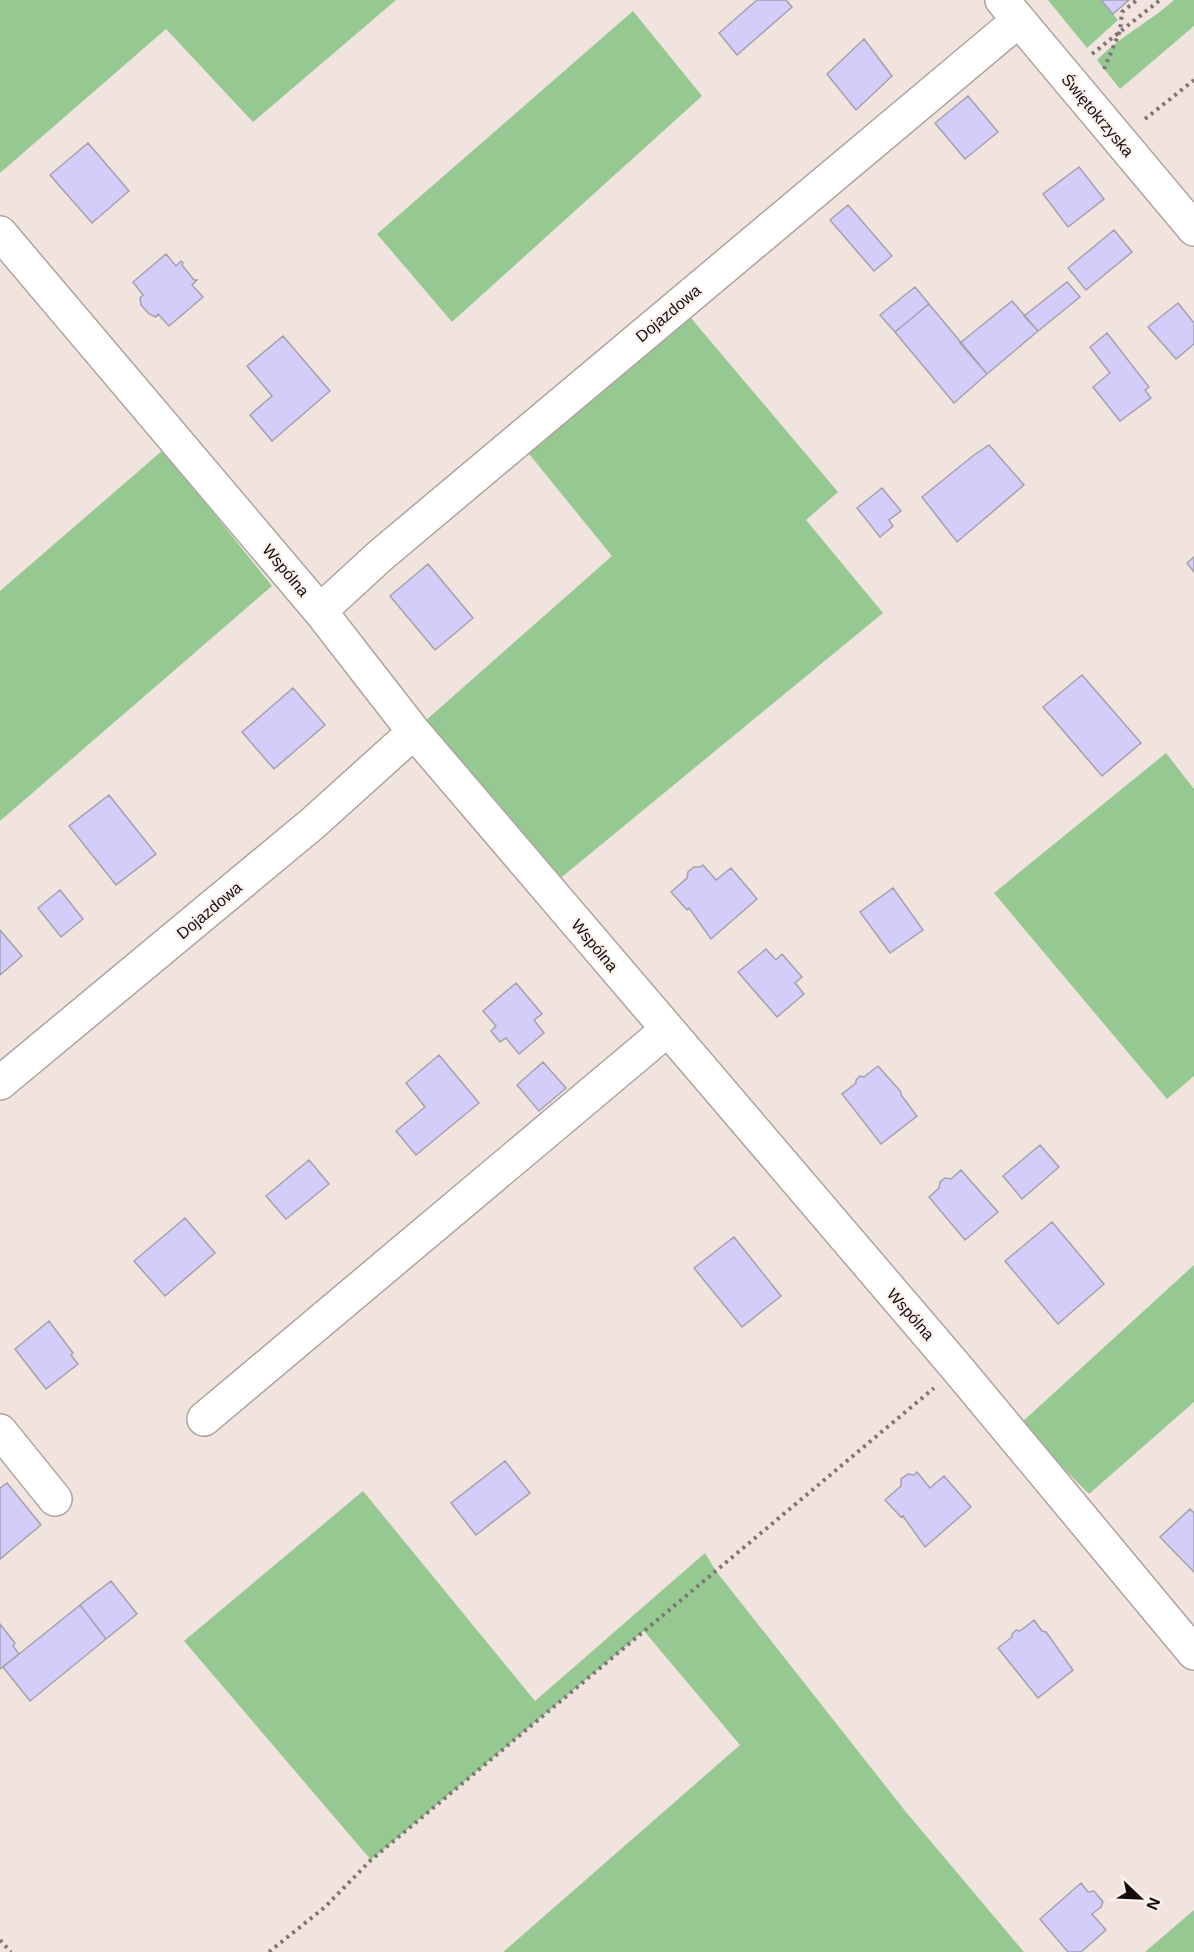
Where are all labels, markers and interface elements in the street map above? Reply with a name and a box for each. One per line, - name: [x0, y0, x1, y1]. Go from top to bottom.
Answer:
- street label: Świętokrzyska: [1058, 70, 1138, 160]
- street label: Dojazdowa: [633, 281, 704, 345]
- street label: Wspólna: [259, 541, 312, 600]
- street label: Dojazdowa: [174, 878, 245, 942]
- street label: Wspólna: [568, 916, 621, 975]
- street label: Wspólna: [884, 1285, 938, 1343]
- north arrow: [1110, 1868, 1170, 1928]
- text: N: [1143, 1895, 1163, 1912]

